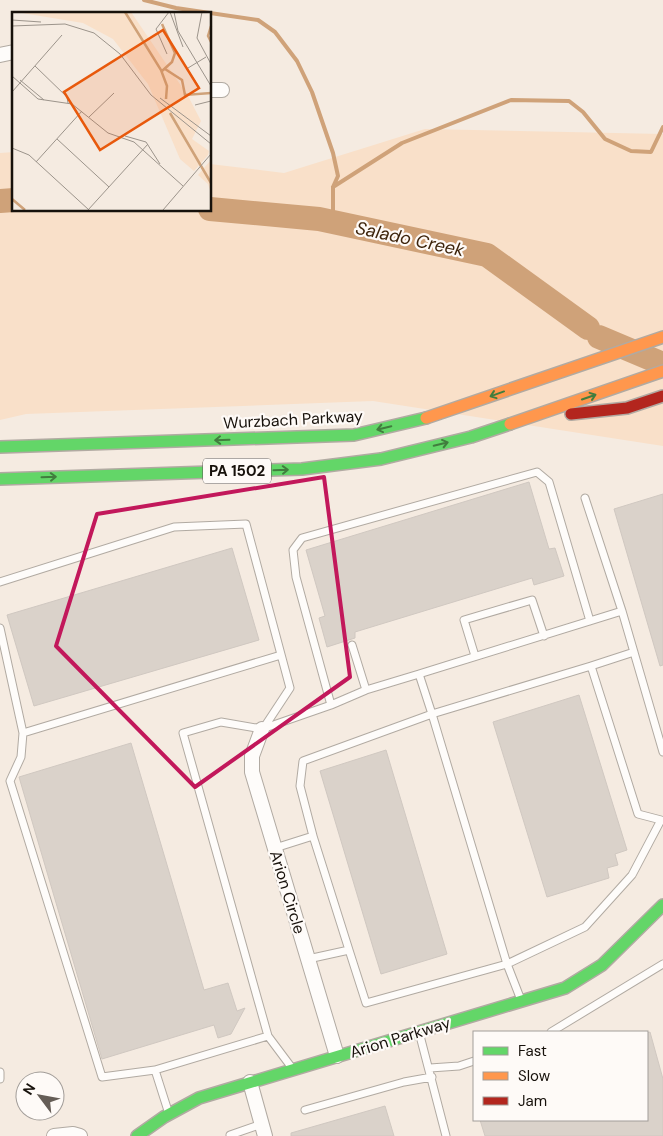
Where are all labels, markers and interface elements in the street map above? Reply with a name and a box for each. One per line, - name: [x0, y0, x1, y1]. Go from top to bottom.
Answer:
- inset map: [12, 12, 211, 211]
- water label: Salado Creek: [353, 216, 467, 262]
- one-way arrow: [490, 390, 505, 399]
- one-way arrow: [581, 392, 596, 401]
- street label: Wurzbach Parkway: [223, 405, 364, 434]
- one-way arrow: [377, 424, 393, 433]
- one-way arrow: [215, 435, 231, 444]
- one-way arrow: [433, 439, 449, 448]
- road number: PA 1502: [203, 458, 271, 484]
- one-way arrow: [273, 465, 289, 474]
- one-way arrow: [40, 472, 56, 481]
- street label: Arion Circle: [265, 848, 310, 936]
- street label: Arion Parkway: [347, 1012, 453, 1063]
- legend: [473, 1031, 648, 1121]
- text: Fast: [518, 1041, 547, 1061]
- text: Slow: [518, 1066, 551, 1086]
- north arrow: [15, 1071, 65, 1121]
- text: N: [19, 1080, 39, 1098]
- text: Jam: [518, 1091, 547, 1111]

